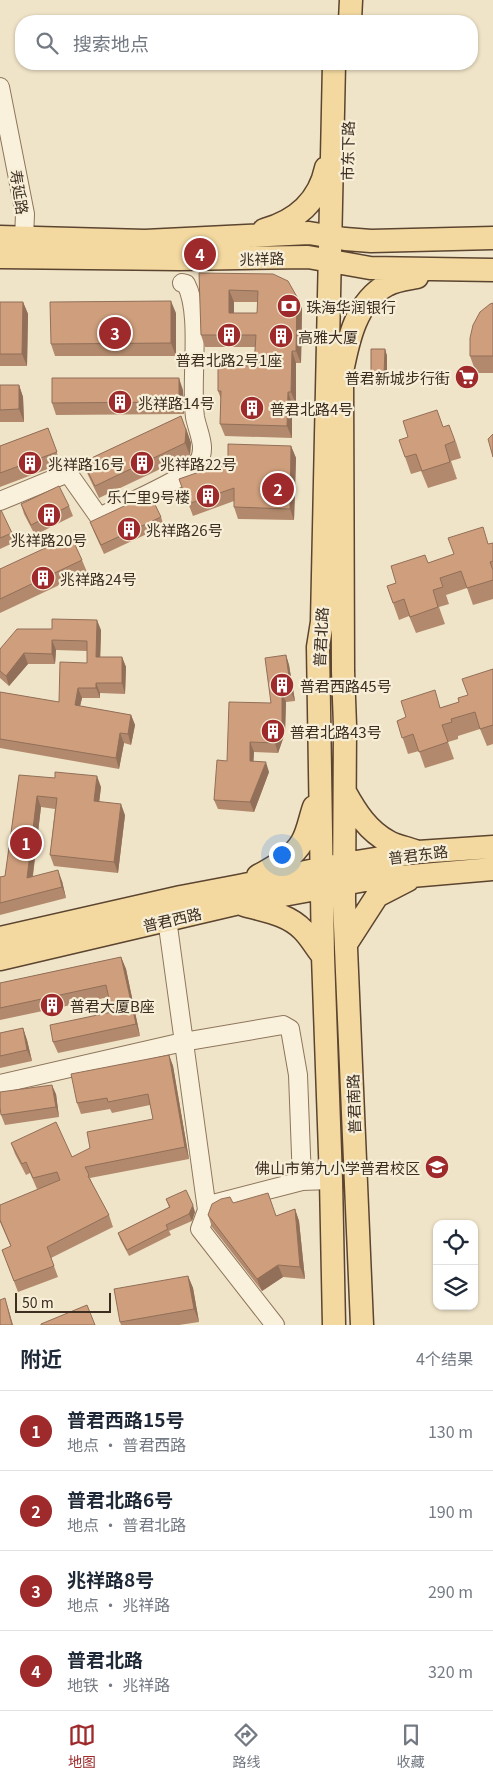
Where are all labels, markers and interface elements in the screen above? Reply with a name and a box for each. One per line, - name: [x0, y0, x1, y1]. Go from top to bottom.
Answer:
- search box: [15, 15, 478, 70]
- icon: search: [33, 29, 61, 57]
- text: 搜索地点: [73, 29, 149, 56]
- street label: 市东下路: [336, 121, 358, 181]
- street label: 寿延路: [6, 168, 34, 216]
- pin: 4: [184, 235, 216, 273]
- street label: 兆祥路: [239, 247, 285, 269]
- bank icon: 珠海华润银行: [276, 293, 302, 319]
- place label: 珠海华润银行: [306, 296, 396, 317]
- pin: 3: [99, 314, 131, 352]
- building icon: 普君北路2号1座: [216, 322, 242, 348]
- building icon: 高雅大厦: [268, 323, 294, 349]
- place label: 高雅大厦: [298, 326, 358, 347]
- place label: 普君北路2号1座: [176, 349, 282, 370]
- supermarket icon: 普君新城步行街: [454, 364, 480, 390]
- place label: 普君新城步行街: [345, 367, 450, 388]
- building icon: 兆祥路14号: [107, 389, 133, 415]
- place label: 兆祥路14号: [138, 392, 215, 413]
- building icon: 普君北路4号: [239, 395, 265, 421]
- place label: 普君北路4号: [270, 398, 353, 419]
- building icon: 兆祥路16号: [17, 450, 43, 476]
- building icon: 兆祥路22号: [129, 450, 155, 476]
- place label: 兆祥路16号: [48, 453, 125, 474]
- place label: 兆祥路22号: [160, 453, 237, 474]
- pin: 2: [262, 470, 294, 508]
- building icon: 乐仁里9号楼: [195, 483, 221, 509]
- place label: 乐仁里9号楼: [107, 486, 190, 507]
- building icon: 兆祥路20号: [36, 502, 62, 528]
- building icon: 兆祥路26号: [116, 516, 142, 542]
- place label: 兆祥路26号: [146, 519, 223, 540]
- place label: 兆祥路20号: [11, 529, 87, 550]
- building icon: 兆祥路24号: [30, 565, 56, 591]
- place label: 兆祥路24号: [60, 568, 137, 589]
- street label: 普君北路: [308, 606, 332, 668]
- building icon: 普君西路45号: [269, 672, 295, 698]
- place label: 普君西路45号: [300, 675, 392, 696]
- building icon: 普君北路43号: [260, 718, 286, 744]
- place label: 普君北路43号: [290, 721, 382, 742]
- pin: 1: [10, 824, 42, 862]
- street label: 普君东路: [387, 840, 449, 868]
- your location: [269, 842, 295, 868]
- street label: 普君西路: [140, 902, 204, 936]
- building icon: 普君大厦B座: [39, 992, 65, 1018]
- place label: 普君大厦B座: [70, 995, 155, 1016]
- street label: 普君南路: [341, 1074, 365, 1134]
- school or university icon: 佛山市第九小学普君校区: [424, 1154, 450, 1180]
- place label: 佛山市第九小学普君校区: [255, 1157, 420, 1178]
- map controls: [433, 1220, 478, 1310]
- button: locate: [433, 1220, 478, 1265]
- button: layers: [433, 1265, 478, 1310]
- scale bar: [15, 1290, 111, 1313]
- text: 50 m: [22, 1292, 54, 1312]
- text: 附近: [20, 1343, 62, 1373]
- text: 4个结果: [416, 1346, 473, 1370]
- text: 普君西路15号: [67, 1405, 184, 1432]
- text: 1: [31, 1419, 41, 1443]
- text: 130 m: [428, 1419, 473, 1443]
- text: 地点 · 普君西路: [67, 1432, 186, 1456]
- text: 普君北路6号: [67, 1485, 173, 1512]
- text: 2: [31, 1499, 41, 1523]
- text: 190 m: [428, 1499, 473, 1523]
- text: 地点 · 普君北路: [67, 1512, 186, 1536]
- text: 兆祥路8号: [67, 1565, 154, 1592]
- text: 3: [31, 1579, 41, 1603]
- text: 290 m: [428, 1579, 473, 1603]
- text: 地点 · 兆祥路: [67, 1592, 170, 1616]
- text: 普君北路: [67, 1645, 143, 1672]
- text: 4: [31, 1659, 41, 1683]
- text: 320 m: [428, 1659, 473, 1683]
- text: 地铁 · 兆祥路: [67, 1672, 170, 1696]
- tab: 地图: [68, 1721, 96, 1771]
- tab: 路线: [232, 1721, 260, 1771]
- tab: 收藏: [397, 1721, 425, 1771]

